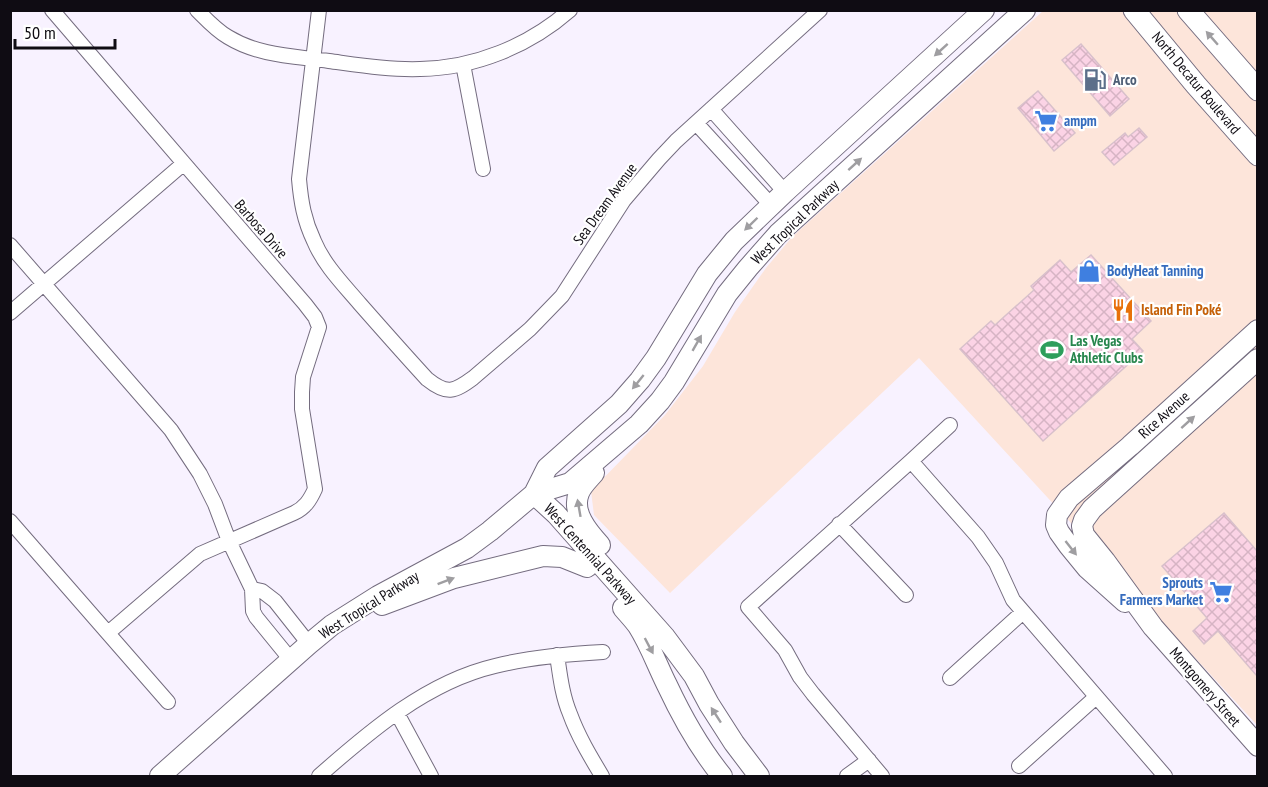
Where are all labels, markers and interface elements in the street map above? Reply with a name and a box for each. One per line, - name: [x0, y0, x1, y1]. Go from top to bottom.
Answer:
- scale bar: [15, 12, 116, 50]
- text: 50 m: [24, 21, 56, 44]
- street label: North Decatur Boulevard: [1148, 28, 1245, 138]
- one-way arrow: [1206, 31, 1219, 46]
- one-way arrow: [934, 43, 949, 56]
- fuel station icon: Arco: [1082, 67, 1108, 93]
- place label: Arco: [1112, 70, 1137, 89]
- supermarket icon: ampm: [1033, 108, 1059, 134]
- place label: ampm: [1064, 111, 1097, 130]
- one-way arrow: [848, 157, 863, 171]
- street label: Sea Dream Avenue: [569, 159, 641, 248]
- street label: West Tropical Parkway: [747, 175, 843, 268]
- street label: Barbosa Drive: [231, 195, 292, 262]
- one-way arrow: [745, 217, 759, 231]
- shop icon: BodyHeat Tanning: [1076, 258, 1102, 284]
- place label: BodyHeat Tanning: [1107, 261, 1204, 280]
- restaurant icon: Island Fin Poké: [1110, 297, 1136, 323]
- place label: Island Fin Poké: [1141, 300, 1221, 319]
- place label: Las Vegas Athletic Clubs: [1069, 331, 1143, 367]
- one-way arrow: [692, 335, 703, 351]
- sports icon: Las Vegas Athletic Clubs: [1039, 337, 1065, 363]
- one-way arrow: [631, 374, 644, 390]
- street label: Rice Avenue: [1134, 387, 1193, 443]
- one-way arrow: [1180, 415, 1195, 429]
- one-way arrow: [575, 498, 584, 517]
- street label: West Centennial Parkway: [540, 499, 641, 608]
- one-way arrow: [1065, 541, 1077, 556]
- street label: West Tropical Parkway: [315, 566, 423, 643]
- place label: Sprouts Farmers Market: [1120, 573, 1204, 609]
- one-way arrow: [437, 576, 455, 585]
- supermarket icon: Sprouts Farmers Market: [1208, 579, 1234, 605]
- one-way arrow: [644, 638, 654, 655]
- street label: Montgomery Street: [1166, 643, 1245, 730]
- one-way arrow: [710, 706, 721, 723]

